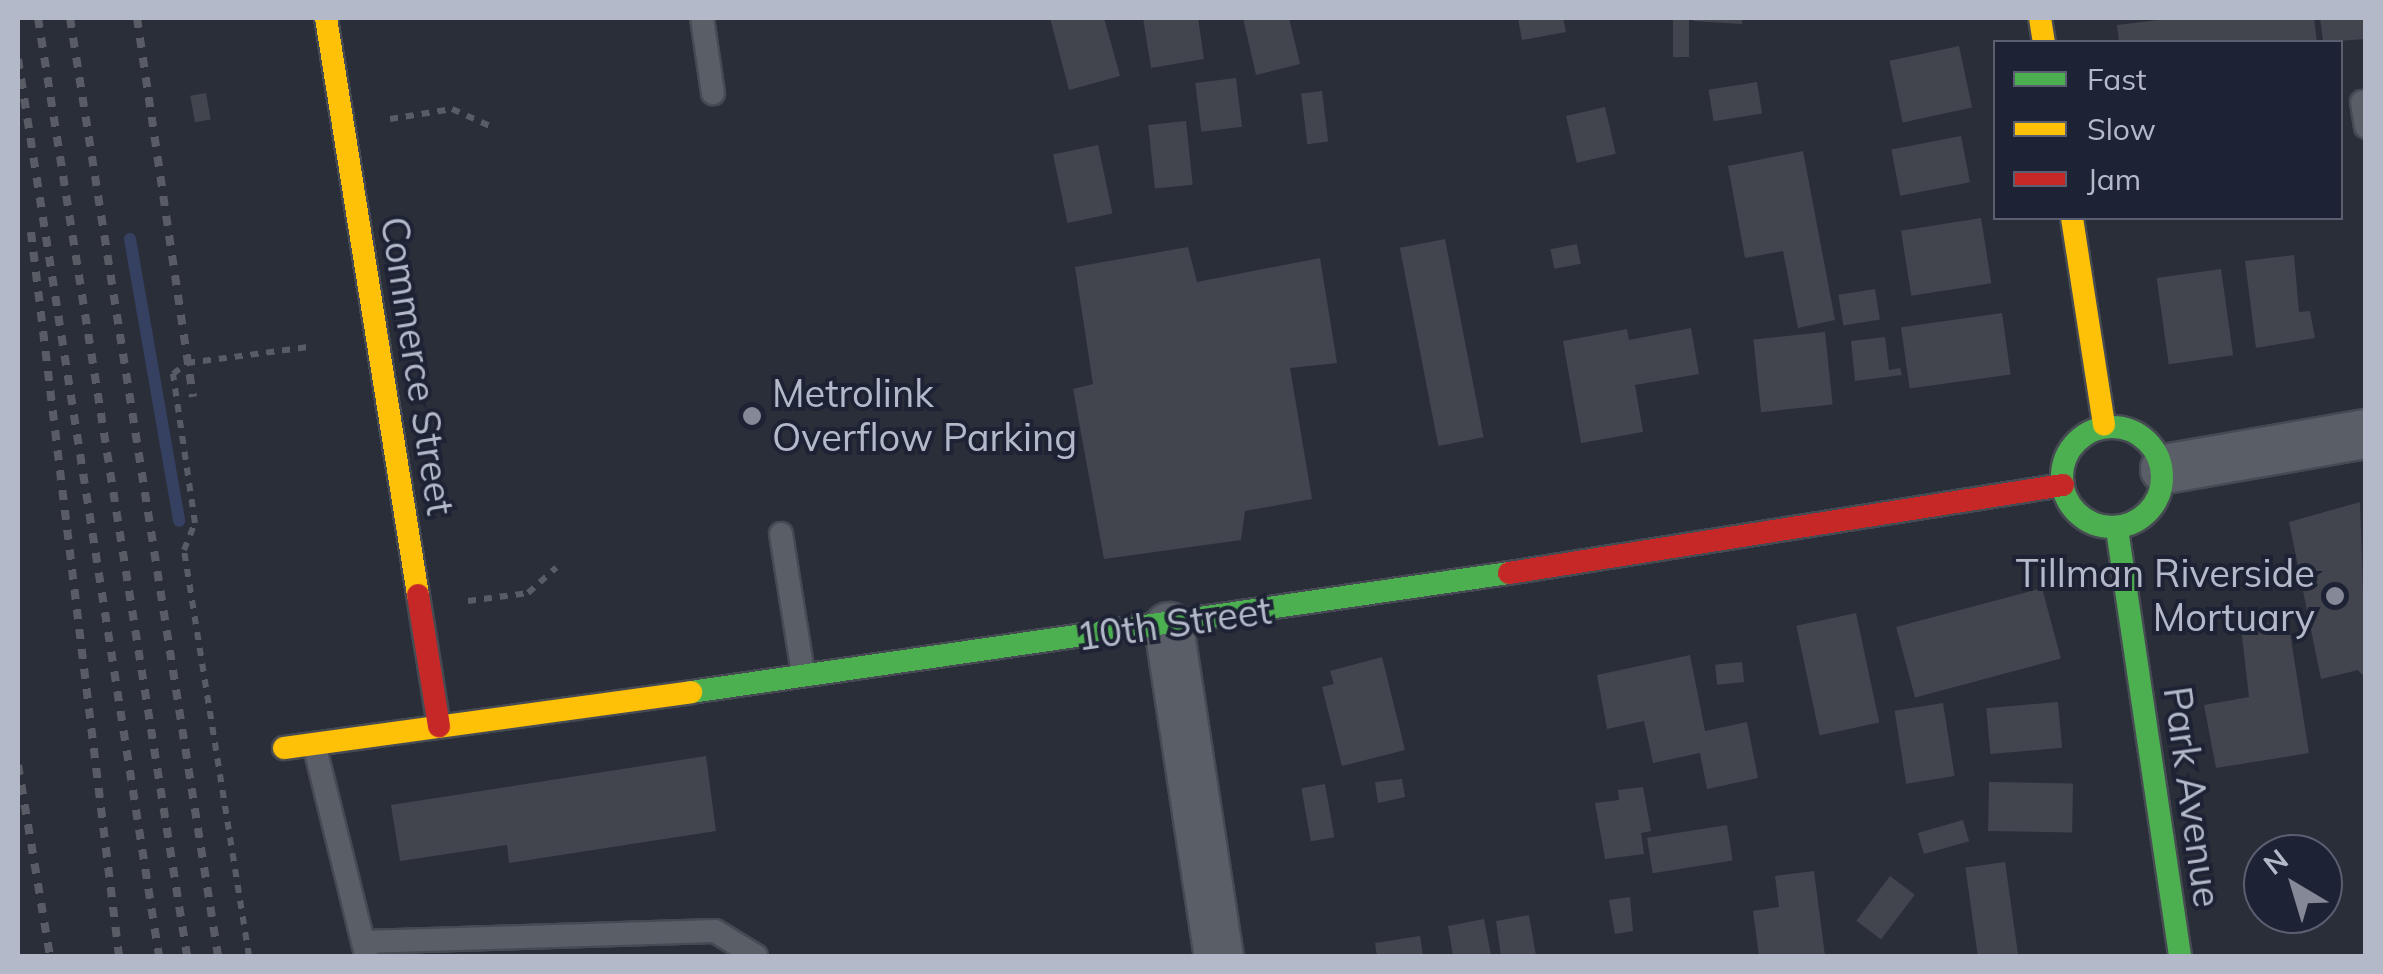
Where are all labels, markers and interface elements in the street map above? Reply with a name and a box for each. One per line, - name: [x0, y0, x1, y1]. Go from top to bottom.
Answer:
- legend: [1993, 40, 2343, 220]
- text: Fast: [2087, 60, 2147, 98]
- text: Slow: [2087, 110, 2156, 148]
- text: Jam: [2087, 160, 2141, 198]
- street label: Commerce Street: [371, 214, 463, 518]
- place label: Metrolink Overflow Parking: [772, 371, 1077, 460]
- marker: Metrolink Overflow Parking: [741, 405, 763, 427]
- place label: Tillman Riverside Mortuary: [2016, 551, 2315, 640]
- marker: Tillman Riverside Mortuary: [2324, 585, 2346, 607]
- street label: 10th Street: [1074, 588, 1274, 660]
- street label: Park Avenue: [2154, 684, 2230, 910]
- north arrow: [2243, 834, 2343, 934]
- text: N: [2256, 841, 2295, 882]

